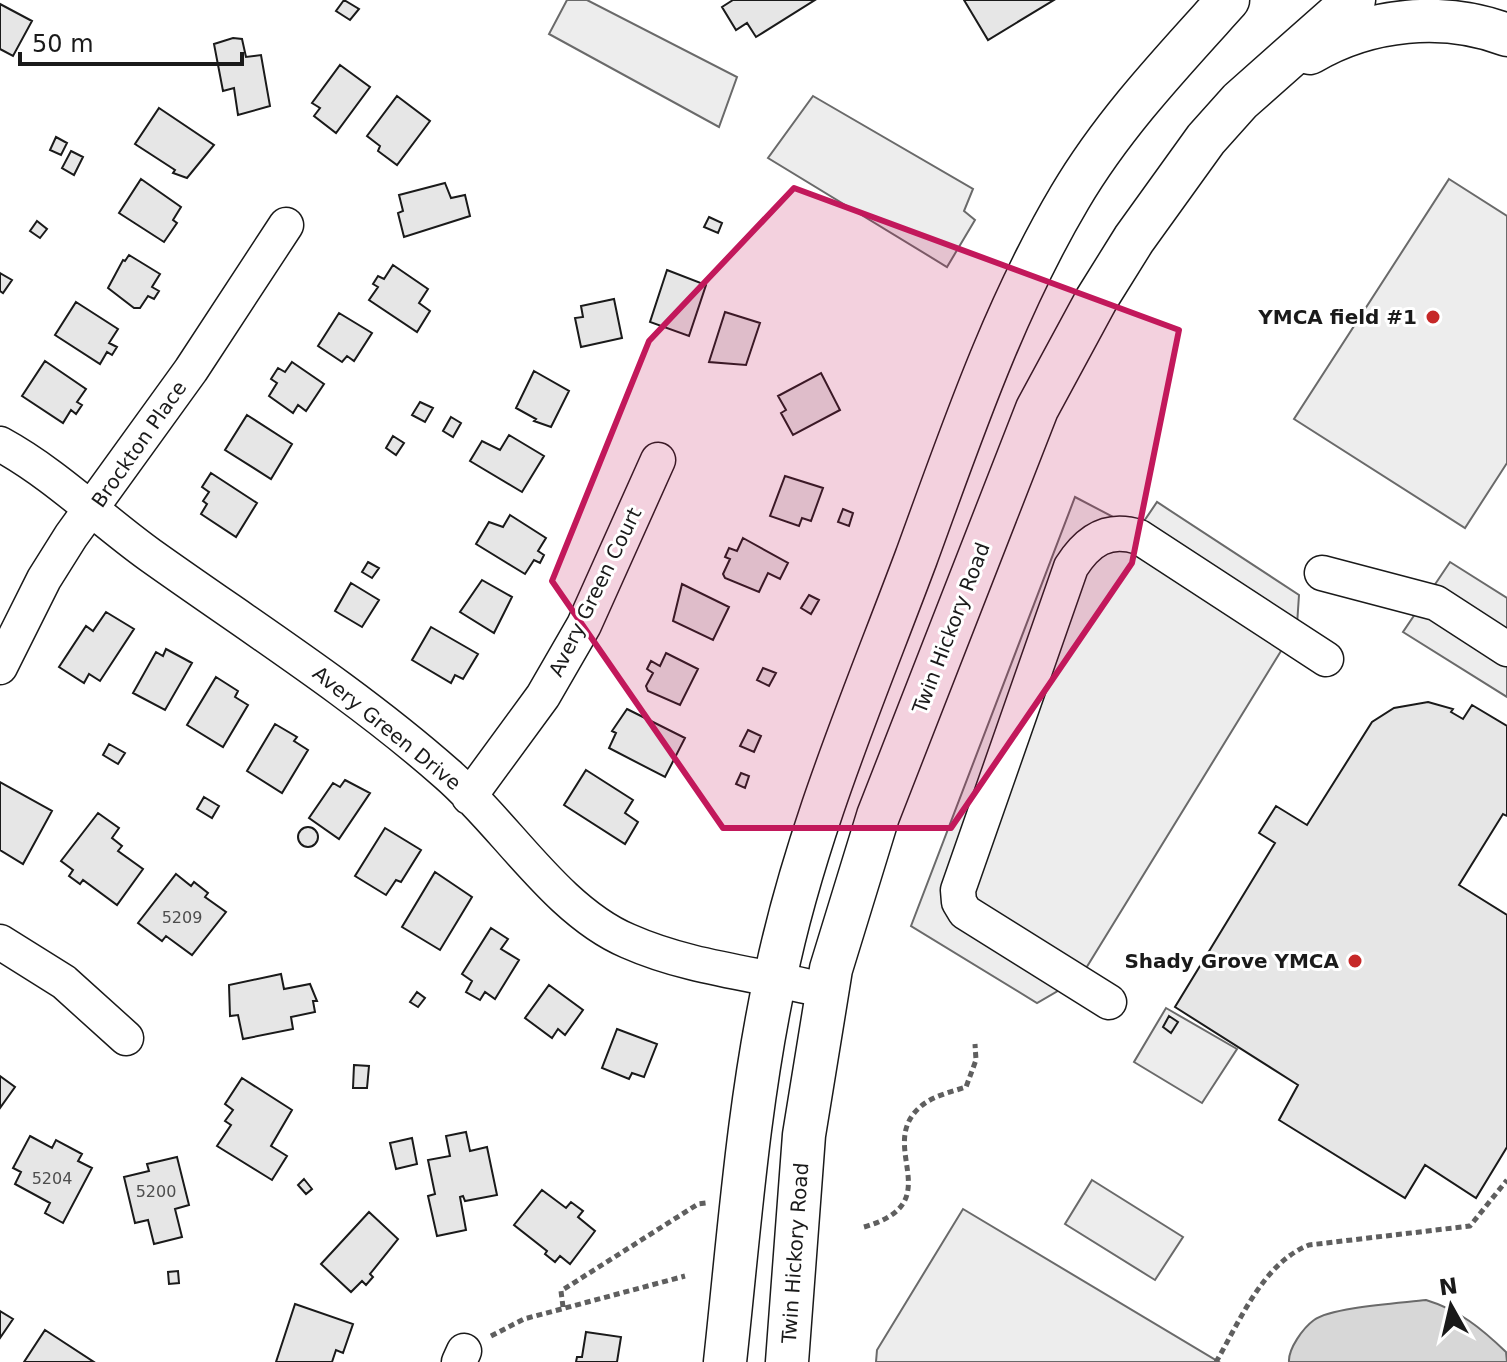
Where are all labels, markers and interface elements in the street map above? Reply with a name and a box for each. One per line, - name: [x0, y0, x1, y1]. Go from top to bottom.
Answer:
- scale bar: [20, 16, 242, 66]
- text: 50 m: [32, 30, 94, 58]
- place label: YMCA field #1: [1257, 305, 1417, 329]
- marker: YMCA field #1: [1424, 308, 1442, 326]
- street label: Brockton Place: [87, 376, 191, 512]
- street label: Avery Green Court: [544, 503, 646, 680]
- street label: Twin Hickory Road: [907, 539, 995, 718]
- street label: Avery Green Drive: [308, 661, 466, 795]
- house number: 5209: [162, 908, 202, 927]
- place label: Shady Grove YMCA: [1124, 949, 1340, 973]
- marker: Shady Grove YMCA: [1346, 952, 1364, 970]
- street label: Twin Hickory Road: [777, 1162, 813, 1345]
- house number: 5204: [32, 1169, 72, 1188]
- house number: 5200: [136, 1182, 176, 1201]
- north arrow: [1411, 1266, 1491, 1346]
- text: N: [1437, 1273, 1459, 1300]

